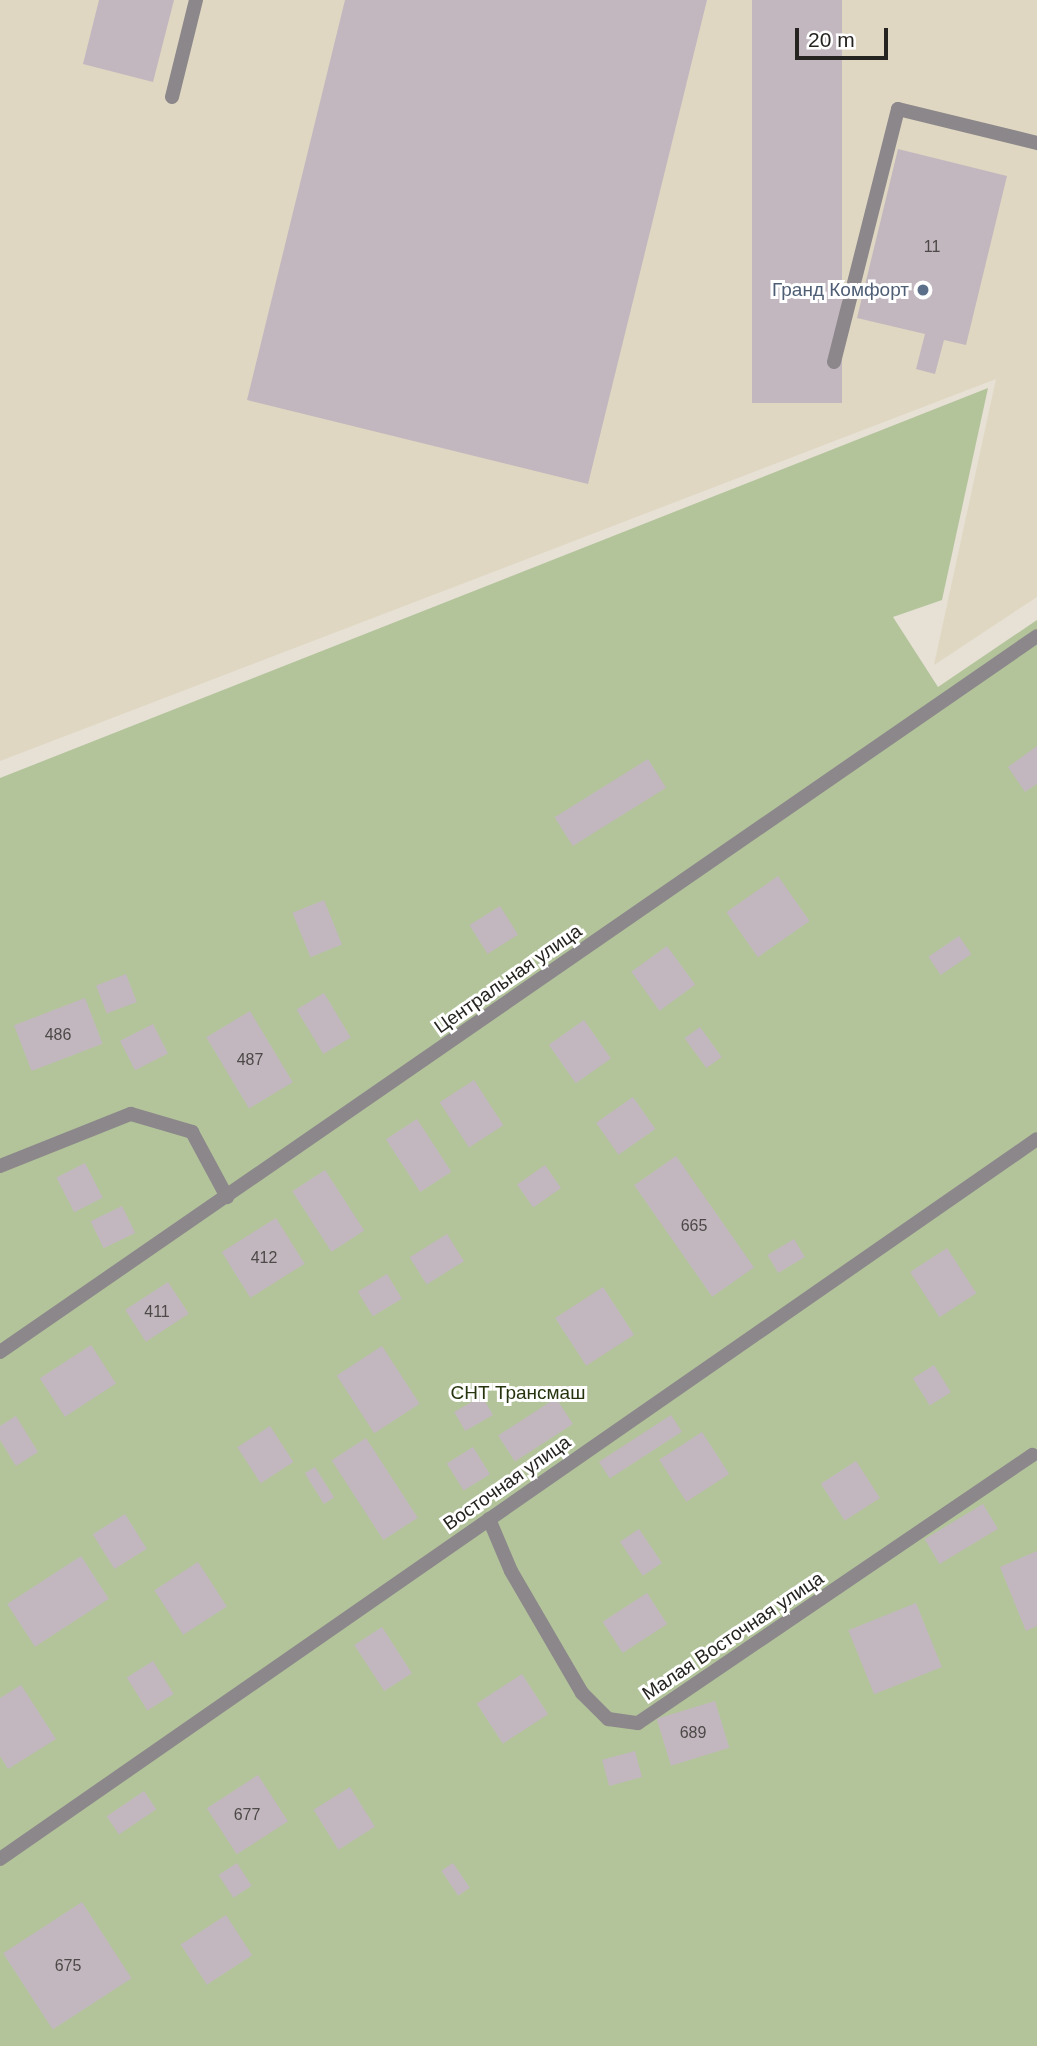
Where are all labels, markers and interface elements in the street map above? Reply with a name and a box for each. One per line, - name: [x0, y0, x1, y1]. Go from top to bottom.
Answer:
- scale bar: [799, 14, 892, 58]
- text: 20 m: [808, 28, 855, 51]
- house number: 11: [924, 237, 940, 257]
- place label: Гранд Комфорт: [772, 279, 909, 301]
- marker: Гранд Комфорт: [915, 282, 931, 298]
- street label: Центральная улица: [430, 920, 586, 1038]
- house number: 486: [45, 1025, 71, 1045]
- house number: 487: [237, 1050, 263, 1070]
- house number: 665: [681, 1216, 707, 1236]
- house number: 412: [251, 1248, 277, 1268]
- house number: 411: [144, 1302, 170, 1322]
- park label: СНТ Трансмаш: [451, 1382, 585, 1404]
- street label: Восточная улица: [439, 1431, 575, 1535]
- street label: Малая Восточная улица: [638, 1567, 828, 1705]
- house number: 689: [680, 1723, 706, 1743]
- house number: 677: [234, 1805, 260, 1825]
- house number: 675: [55, 1956, 81, 1976]

